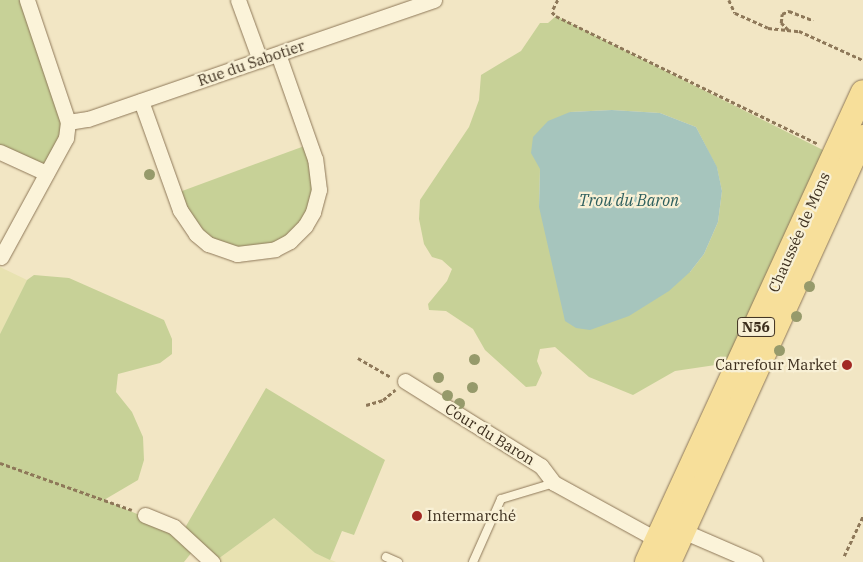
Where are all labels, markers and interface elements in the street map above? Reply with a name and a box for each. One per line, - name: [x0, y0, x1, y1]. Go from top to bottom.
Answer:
- street label: Rue du Sabotier: [195, 36, 307, 90]
- street label: Chaussée de Mons: [764, 169, 834, 295]
- water label: Trou du Baron: [579, 190, 679, 210]
- road number: N56: [736, 316, 776, 338]
- place label: Carrefour Market: [715, 356, 837, 374]
- marker: Carrefour Market: [841, 359, 853, 371]
- street label: Cour du Baron: [442, 399, 538, 469]
- place label: Intermarché: [427, 507, 516, 525]
- marker: Intermarché: [411, 510, 423, 522]

